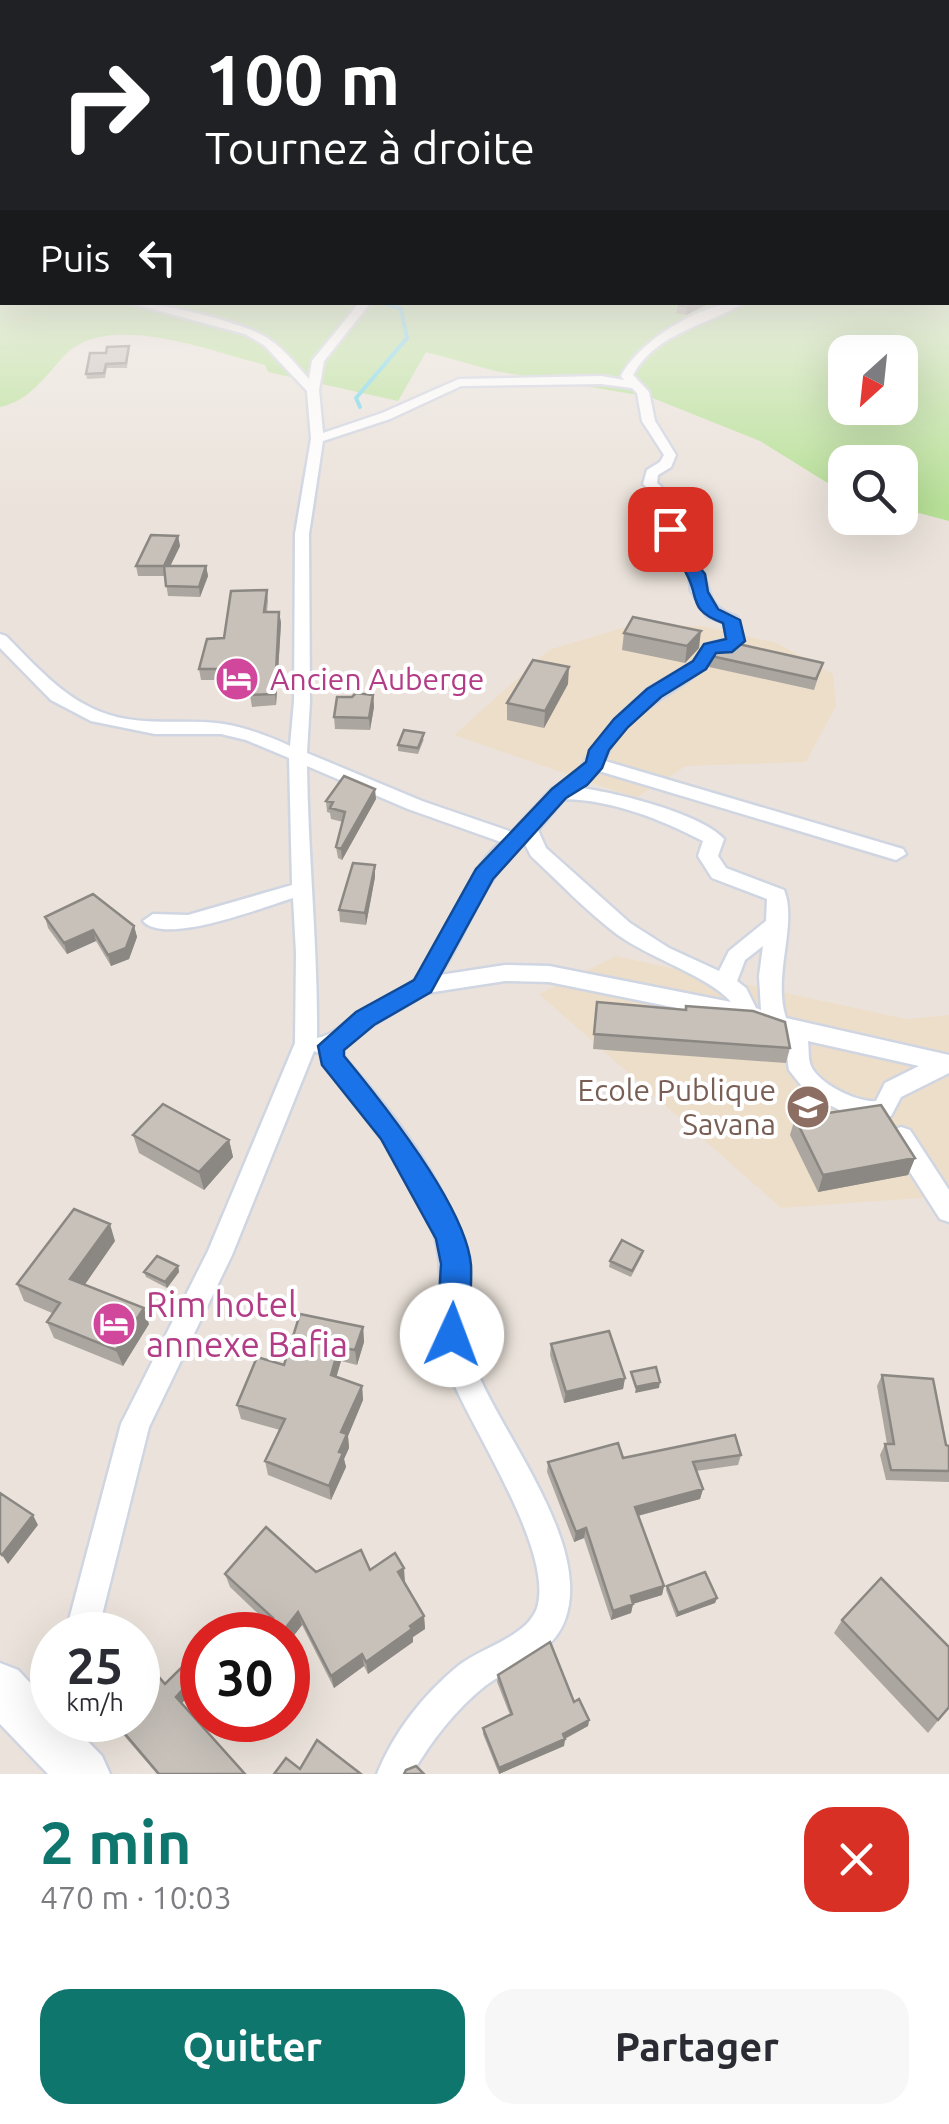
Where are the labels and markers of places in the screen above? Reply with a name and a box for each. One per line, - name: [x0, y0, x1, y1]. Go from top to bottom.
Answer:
- pin: [628, 487, 713, 572]
- hotel icon: Ancien Auberge: [214, 656, 260, 702]
- place label: Ancien Auberge: [270, 662, 484, 696]
- place label: Ecole Publique Savana: [577, 1073, 776, 1141]
- school or university icon: Ecole Publique Savana: [785, 1084, 831, 1130]
- place label: Rim hotel annexe Bafia: [146, 1284, 348, 1364]
- hotel icon: Rim hotel annexe Bafia: [91, 1301, 137, 1347]

